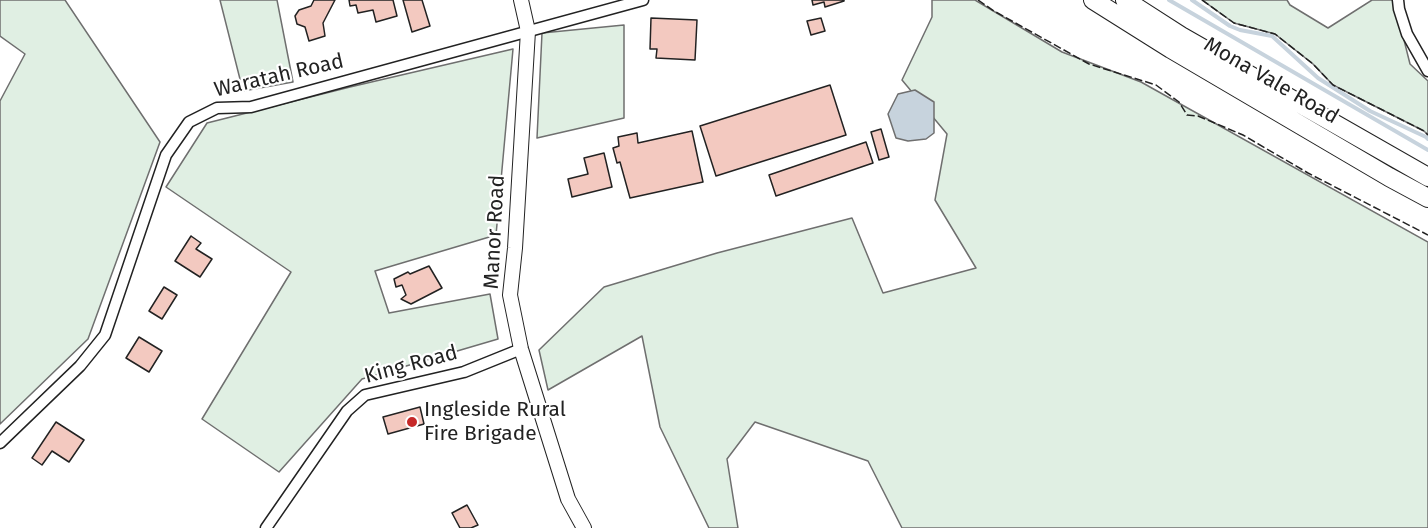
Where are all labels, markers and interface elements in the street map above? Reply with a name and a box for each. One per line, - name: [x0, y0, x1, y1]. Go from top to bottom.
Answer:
- street label: Mona Vale Road: [1199, 32, 1343, 130]
- street label: Waratah Road: [212, 49, 346, 103]
- street label: Manor Road: [479, 174, 511, 290]
- street label: King Road: [362, 340, 460, 390]
- place label: Ingleside Rural Fire Brigade: [424, 397, 566, 447]
- marker: Ingleside Rural Fire Brigade: [405, 415, 419, 429]

